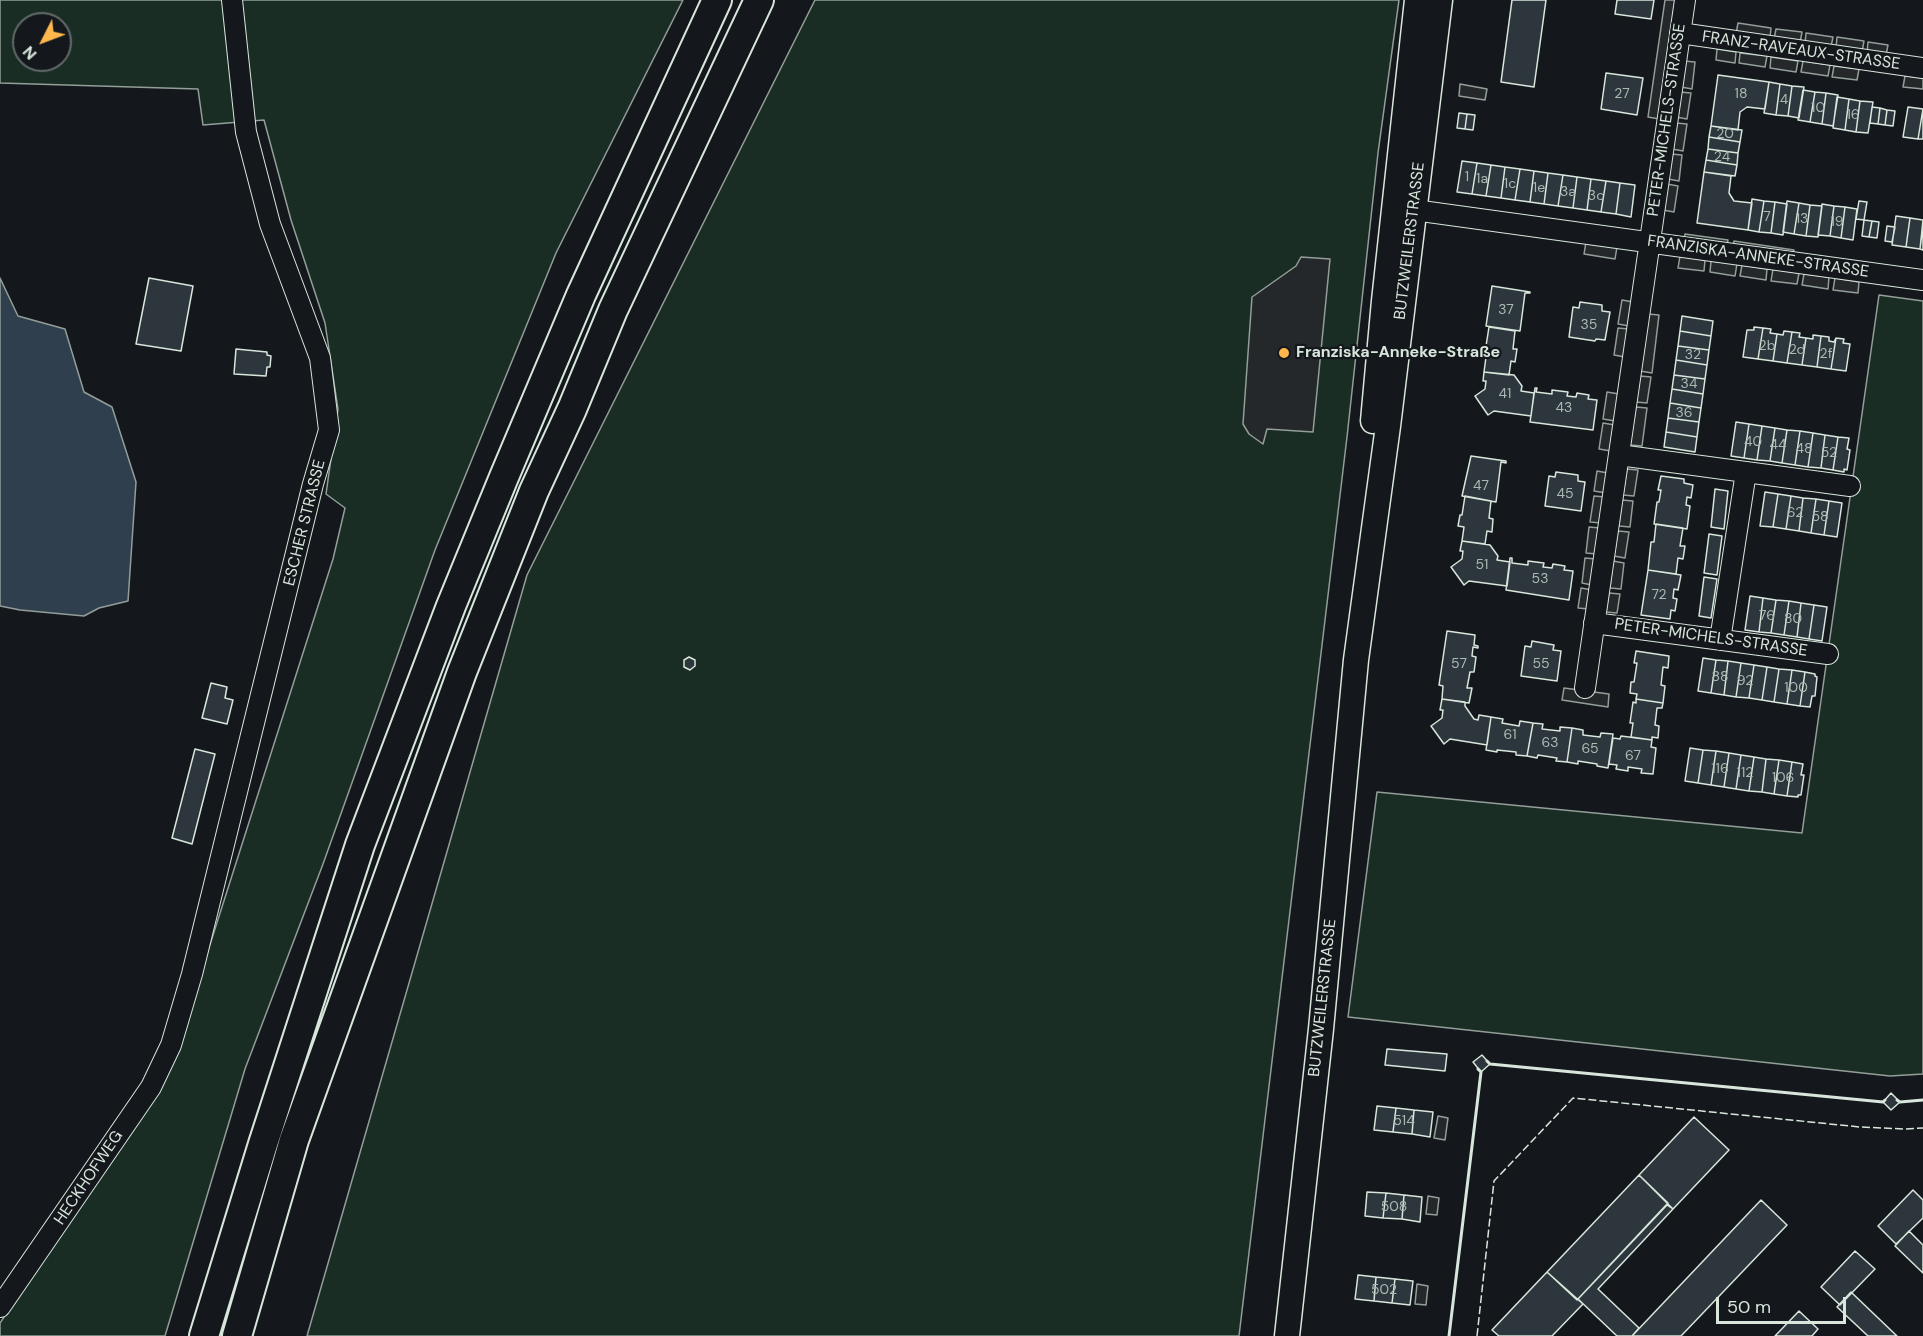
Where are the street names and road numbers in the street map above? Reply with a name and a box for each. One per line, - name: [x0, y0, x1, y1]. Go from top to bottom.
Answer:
- street label: PETER-MICHELS-STRASSE: [1644, 22, 1690, 218]
- street label: FRANZ-RAVEAUX-STRASSE: [1701, 28, 1901, 74]
- street label: BUTZWEILERSTRASSE: [1391, 161, 1429, 321]
- street label: FRANZISKA-ANNEKE-STRASSE: [1646, 232, 1870, 282]
- street label: ESCHER STRASSE: [280, 458, 330, 588]
- street label: PETER-MICHELS-STRASSE: [1613, 615, 1809, 661]
- street label: BUTZWEILERSTRASSE: [1305, 918, 1341, 1078]
- street label: HECKHOFWEG: [50, 1127, 128, 1229]

